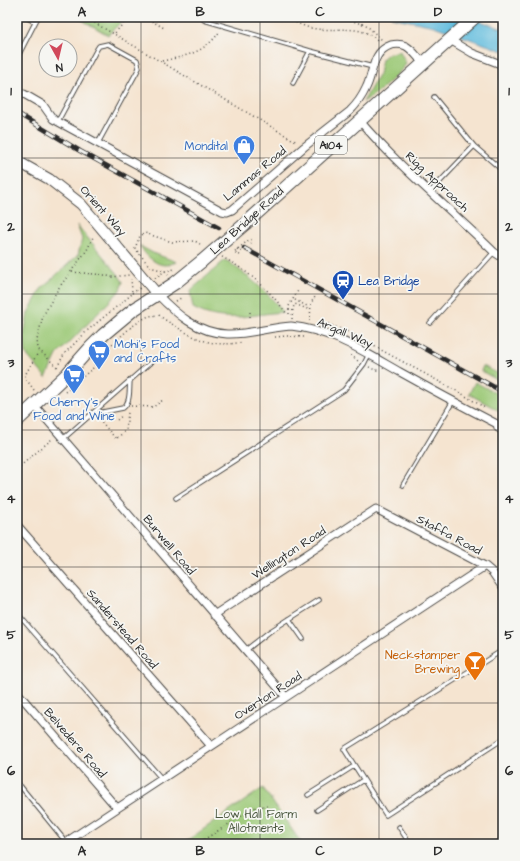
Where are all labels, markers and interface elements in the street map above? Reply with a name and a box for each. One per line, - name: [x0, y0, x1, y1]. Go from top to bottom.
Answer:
- text: A: [78, 3, 87, 21]
- text: B: [195, 3, 205, 21]
- text: C: [315, 3, 325, 21]
- text: D: [434, 3, 443, 21]
- north arrow: [38, 38, 78, 78]
- text: N: [55, 59, 64, 75]
- text: 1: [10, 82, 12, 100]
- text: 1: [508, 82, 510, 100]
- shop icon: Mondital: [231, 133, 257, 166]
- road number: A104: [315, 136, 347, 154]
- place label: Mondital: [185, 138, 228, 155]
- street label: Lammas Road: [220, 143, 290, 205]
- street label: Rigg Approach: [401, 148, 473, 217]
- street label: Orient Way: [75, 182, 131, 241]
- street label: Lea Bridge Road: [206, 183, 288, 259]
- text: 2: [6, 218, 15, 236]
- text: 2: [504, 218, 513, 236]
- station icon: Lea Bridge: [330, 268, 356, 301]
- place label: Lea Bridge: [358, 273, 420, 291]
- street label: Argall Way: [314, 314, 376, 353]
- place label: Mohi's Food and Crafts: [114, 336, 179, 367]
- supermarket icon: Mohi's Food and Crafts: [86, 338, 112, 371]
- text: 3: [7, 354, 15, 372]
- text: 3: [505, 354, 513, 372]
- supermarket icon: Cherry's Food and Wine: [61, 362, 87, 395]
- place label: Cherry's Food and Wine: [33, 394, 115, 425]
- text: 4: [7, 490, 16, 508]
- text: 4: [505, 490, 514, 508]
- street label: Burwell Road: [139, 511, 199, 579]
- street label: Staffa Road: [413, 511, 485, 559]
- street label: Wellington Road: [249, 523, 330, 584]
- street label: Sanderstead Road: [82, 585, 162, 673]
- text: 5: [6, 626, 16, 644]
- text: 5: [504, 626, 514, 644]
- place label: Neckstamper Brewing: [385, 647, 460, 679]
- bar icon: Neckstamper Brewing: [462, 649, 488, 682]
- street label: Overton Road: [231, 668, 305, 724]
- street label: Belvedere Road: [40, 704, 110, 782]
- text: 6: [7, 762, 16, 780]
- text: 6: [505, 762, 514, 780]
- park label: Low Hall Farm Allotments: [215, 806, 298, 837]
- text: A: [78, 842, 87, 860]
- text: B: [195, 842, 205, 860]
- text: C: [315, 842, 325, 860]
- text: D: [434, 842, 443, 860]

